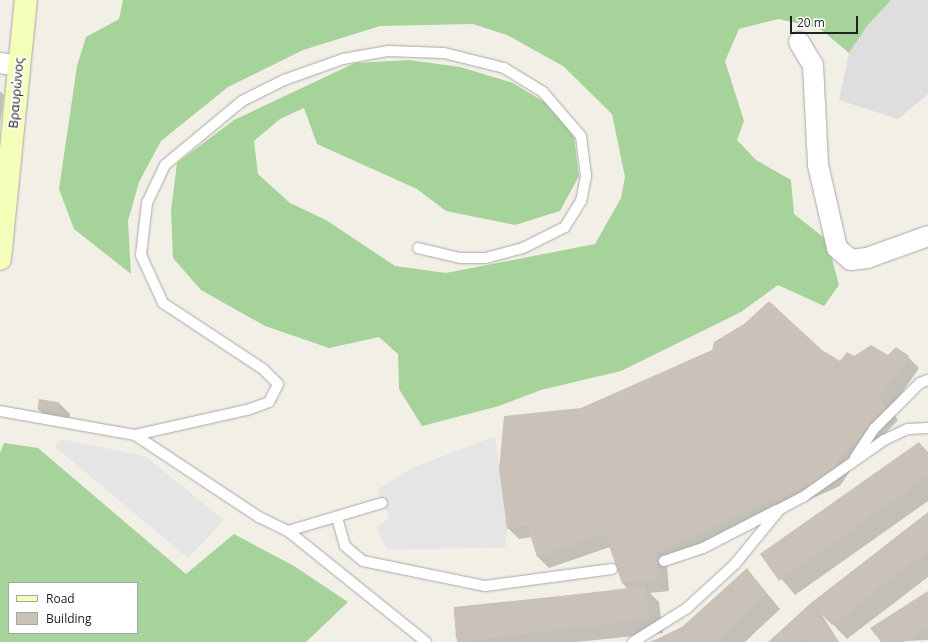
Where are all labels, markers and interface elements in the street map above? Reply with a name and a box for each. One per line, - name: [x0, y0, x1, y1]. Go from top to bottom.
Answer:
- scale bar: [792, 8, 860, 34]
- text: 20 m: [797, 14, 825, 31]
- street label: Βραυρώνος: [5, 57, 27, 129]
- legend: [8, 582, 138, 634]
- text: Road: [46, 590, 75, 607]
- text: Building: [46, 610, 91, 627]

